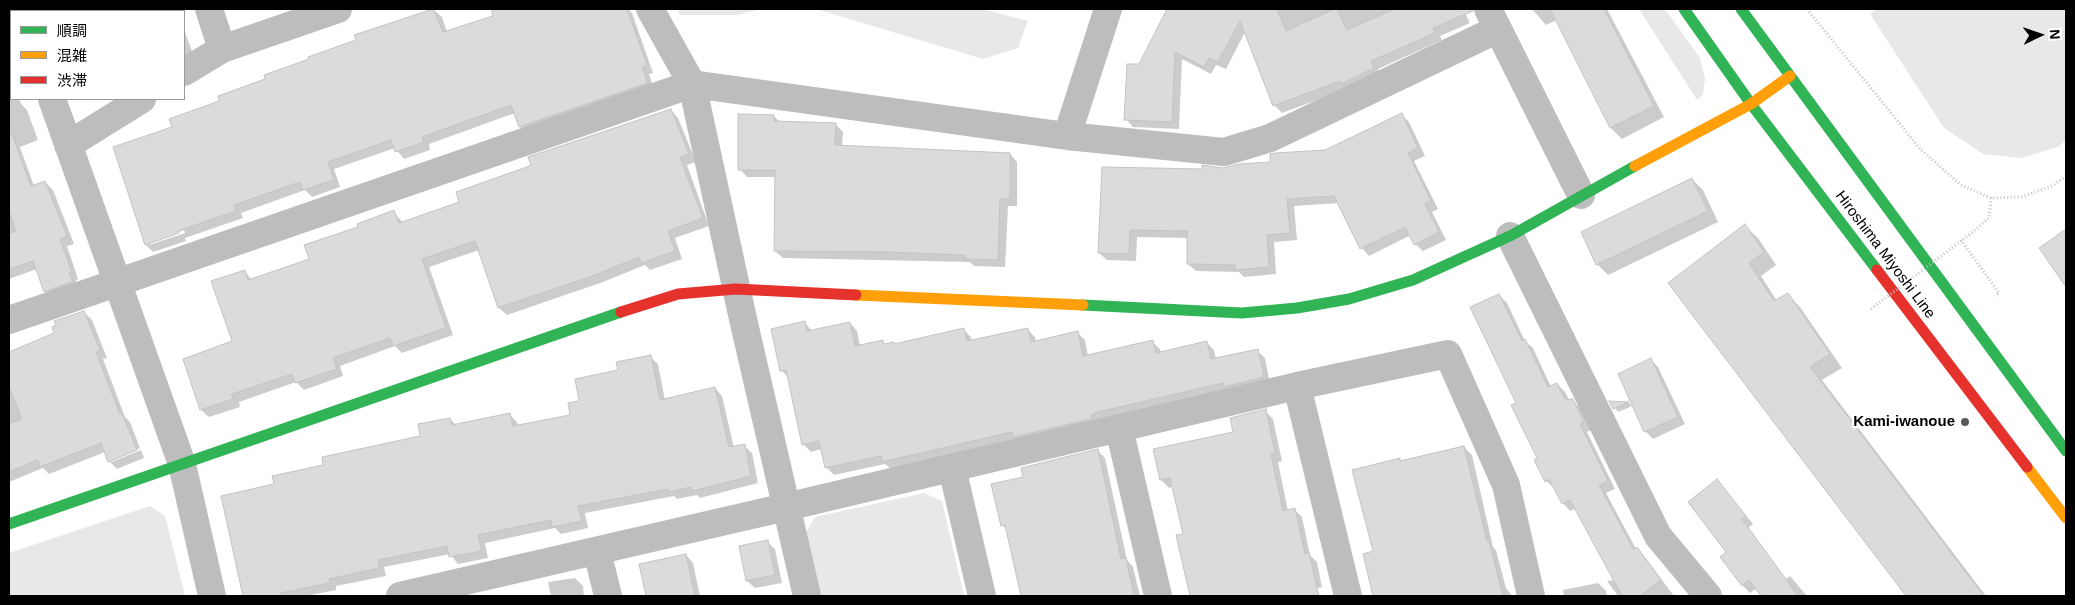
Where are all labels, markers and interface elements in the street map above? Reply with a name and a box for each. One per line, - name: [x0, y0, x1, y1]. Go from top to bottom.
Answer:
- legend: [10, 10, 185, 100]
- north arrow: [2015, 10, 2065, 60]
- text: 順調: [57, 22, 87, 39]
- text: N: [2047, 29, 2063, 40]
- text: 混雑: [57, 47, 87, 64]
- text: 渋滞: [57, 72, 87, 89]
- street label: Hiroshima Miyoshi Line: [1831, 188, 1939, 322]
- place label: Kami-iwanoue: [1853, 413, 1955, 431]
- marker: Kami-iwanoue: [1959, 416, 1971, 428]

